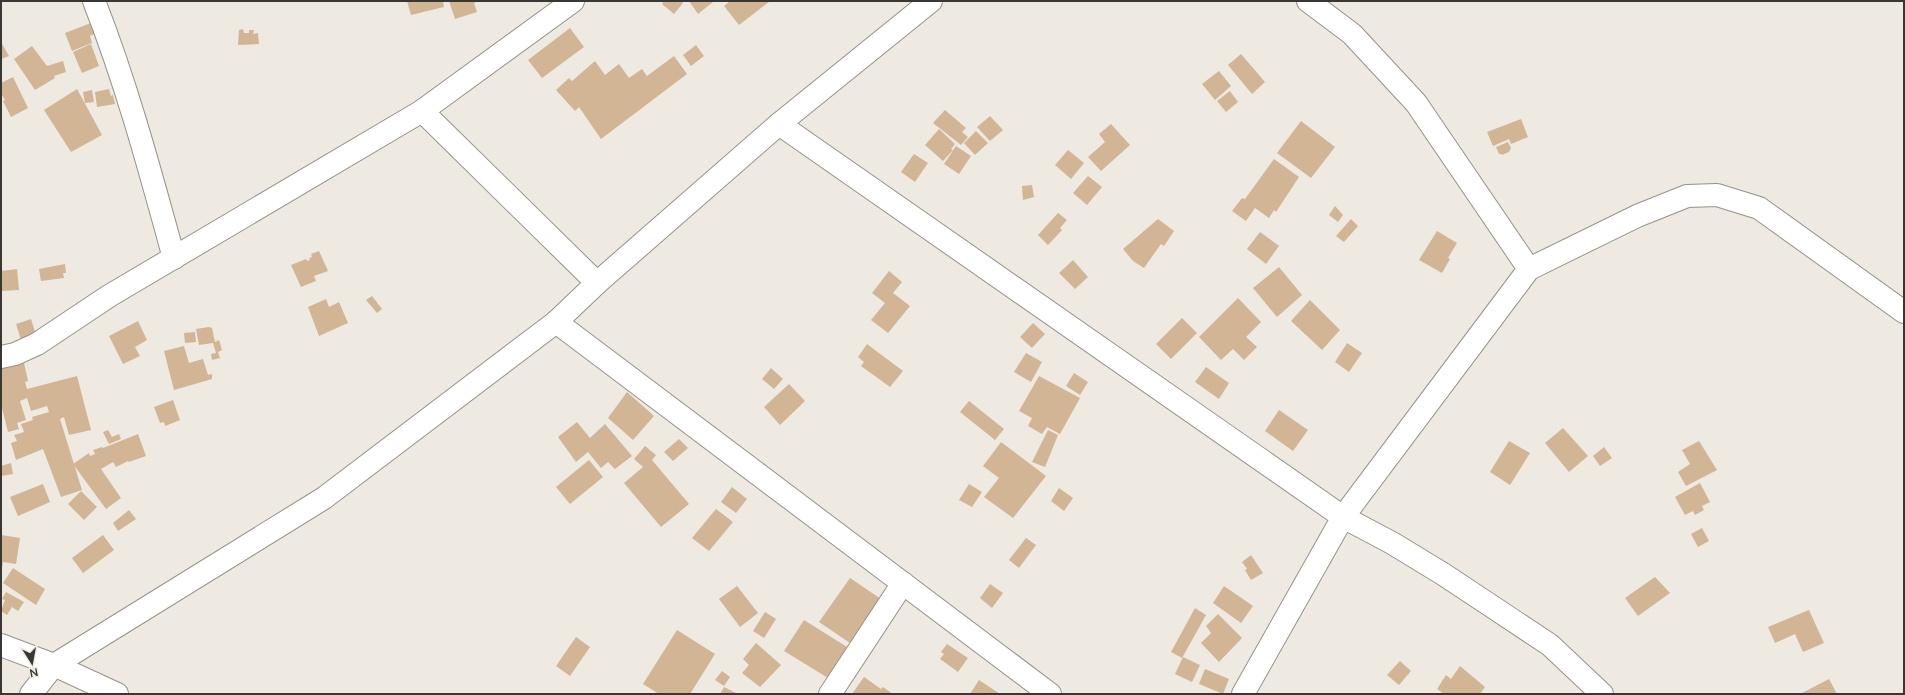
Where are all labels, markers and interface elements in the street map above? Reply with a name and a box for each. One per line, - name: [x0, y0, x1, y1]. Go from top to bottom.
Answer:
- north arrow: [12, 643, 52, 683]
- text: N: [29, 666, 39, 680]

